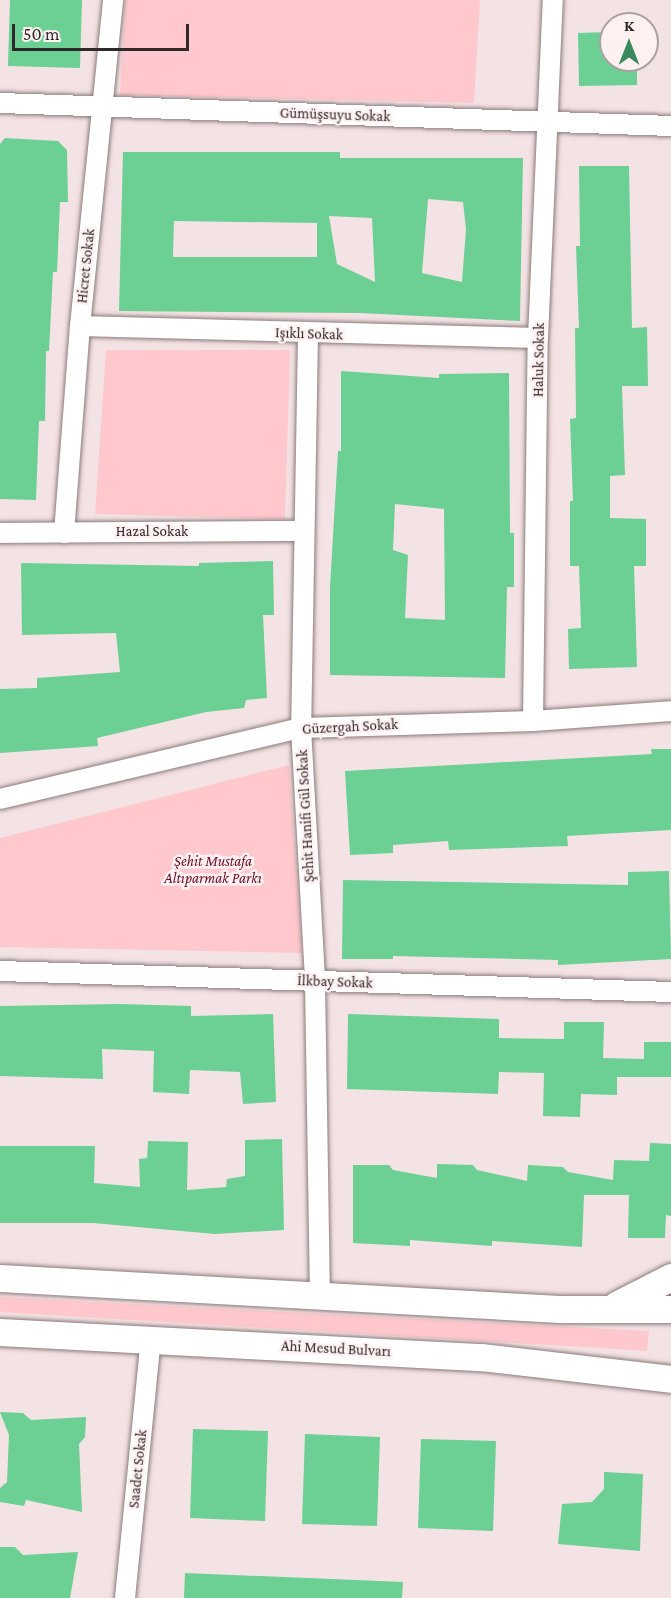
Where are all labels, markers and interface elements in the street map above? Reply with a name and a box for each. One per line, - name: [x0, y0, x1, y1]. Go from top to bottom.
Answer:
- scale bar: [15, 12, 192, 50]
- north arrow: [599, 12, 659, 72]
- text: K: [624, 17, 634, 34]
- text: 50 m: [23, 24, 60, 44]
- street label: Gümüşsuyu Sokak: [279, 104, 391, 126]
- street label: Hicret Sokak: [73, 228, 99, 304]
- street label: Haluk Sokak: [529, 323, 549, 397]
- street label: Işıklı Sokak: [275, 324, 343, 344]
- street label: Hazal Sokak: [116, 523, 188, 541]
- street label: Güzergah Sokak: [302, 715, 398, 739]
- street label: Şehit Hanifi Gül Sokak: [294, 749, 318, 883]
- park label: Şehit Mustafa Altıparmak Parkı: [164, 852, 262, 887]
- street label: İlkbay Sokak: [297, 972, 373, 992]
- street label: Ahi Mesud Bulvarı: [281, 1337, 391, 1361]
- street label: Saadet Sokak: [125, 1429, 151, 1509]

